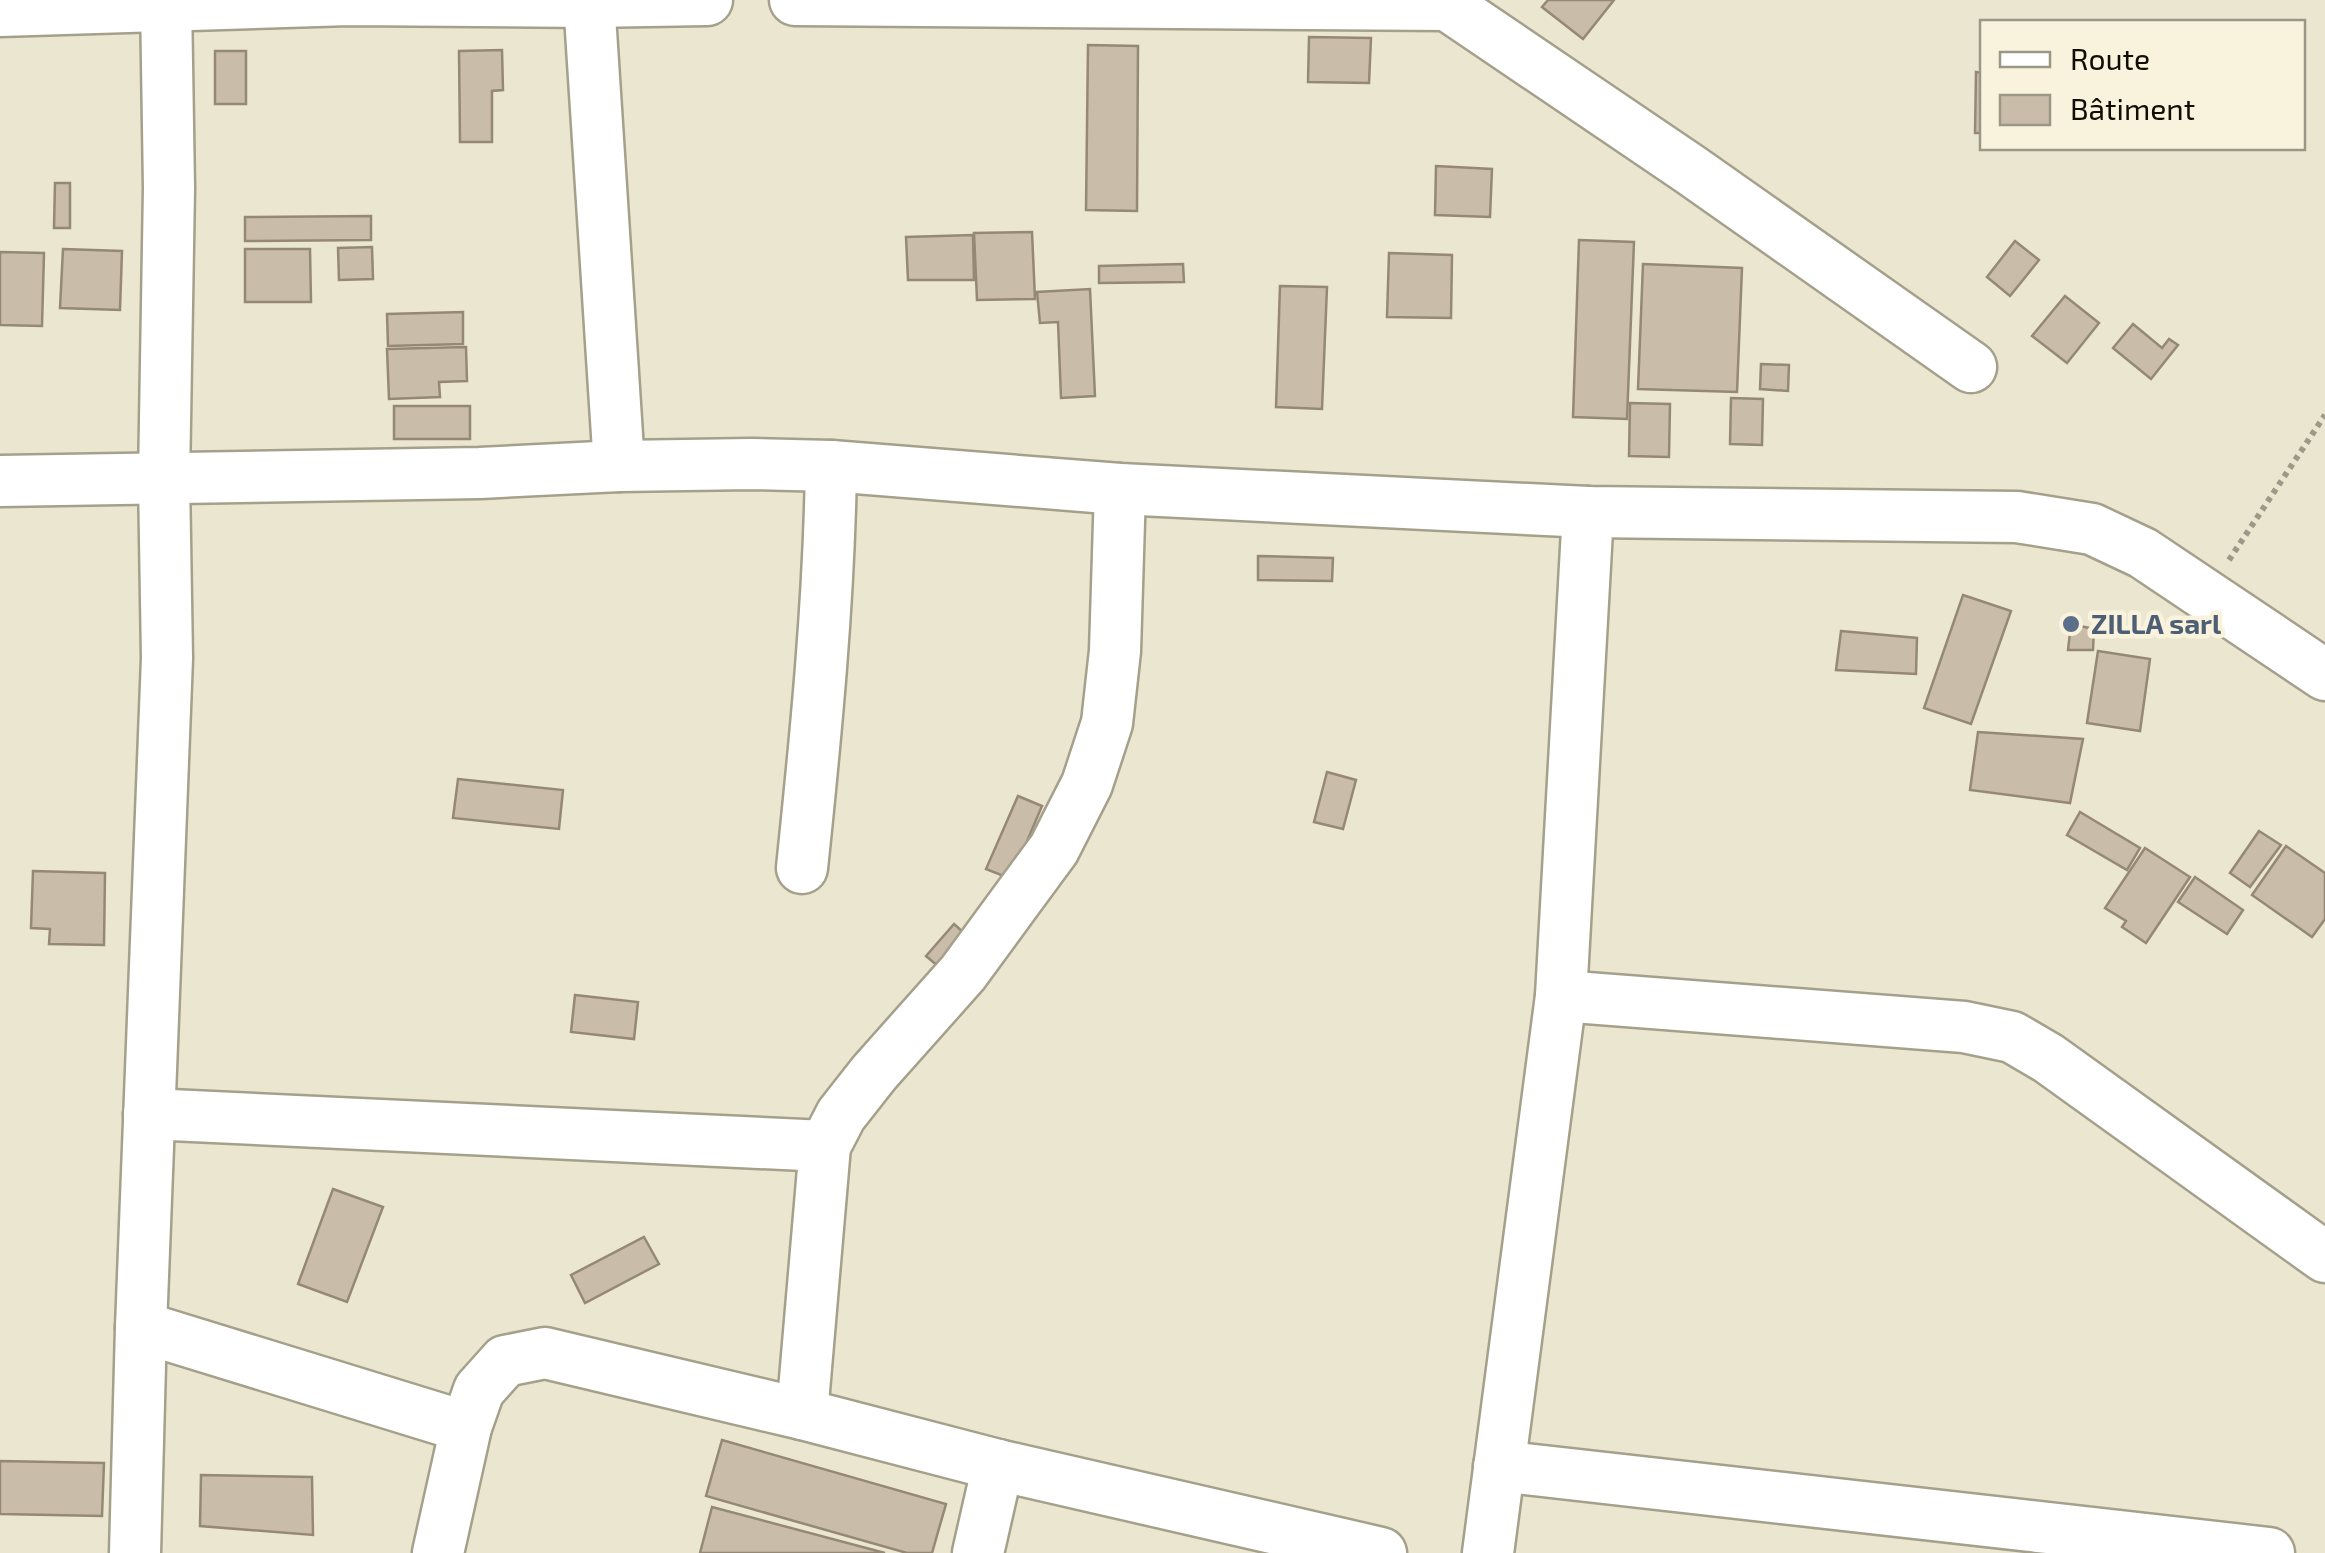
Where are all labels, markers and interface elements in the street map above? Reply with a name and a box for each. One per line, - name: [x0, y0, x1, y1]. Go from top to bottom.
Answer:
- legend: [1980, 20, 2305, 150]
- text: Route: [2070, 40, 2150, 76]
- text: Bâtiment: [2070, 90, 2195, 126]
- place label: ZILLA sarl: [2091, 606, 2222, 640]
- marker: ZILLA sarl: [2060, 613, 2082, 635]

